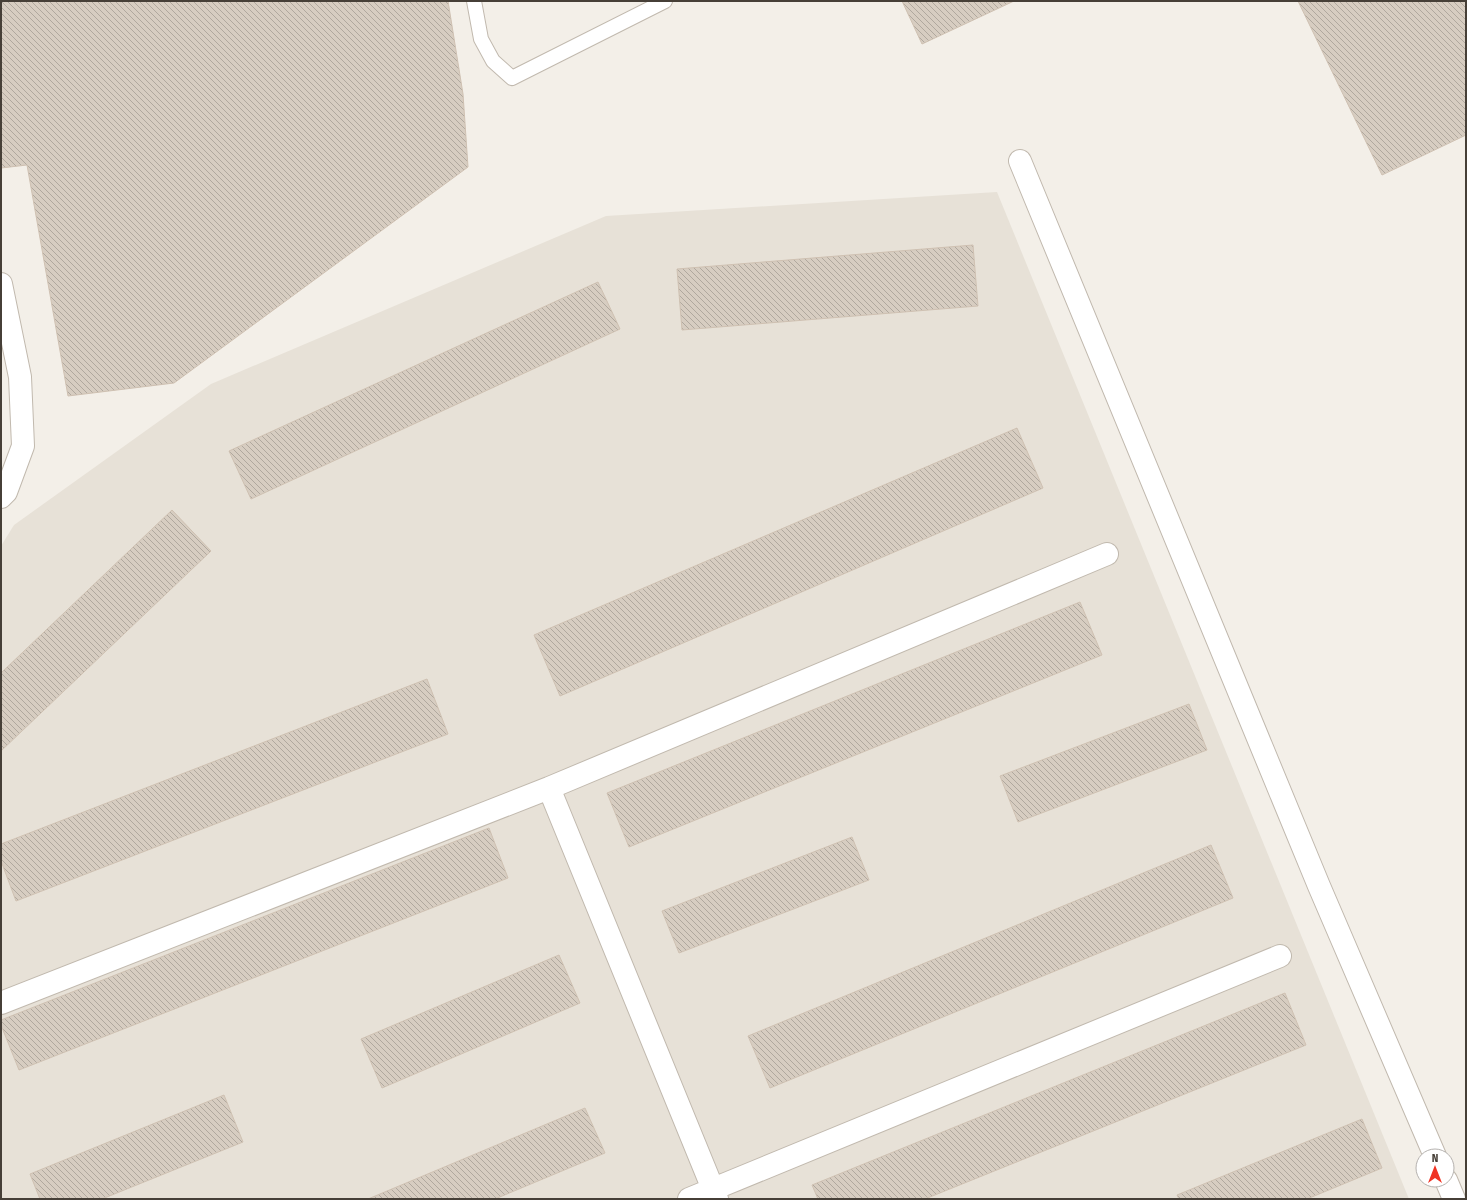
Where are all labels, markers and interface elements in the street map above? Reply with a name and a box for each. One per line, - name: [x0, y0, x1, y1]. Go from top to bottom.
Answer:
- north arrow: [1415, 1148, 1455, 1188]
- text: N: [1432, 1152, 1438, 1165]

